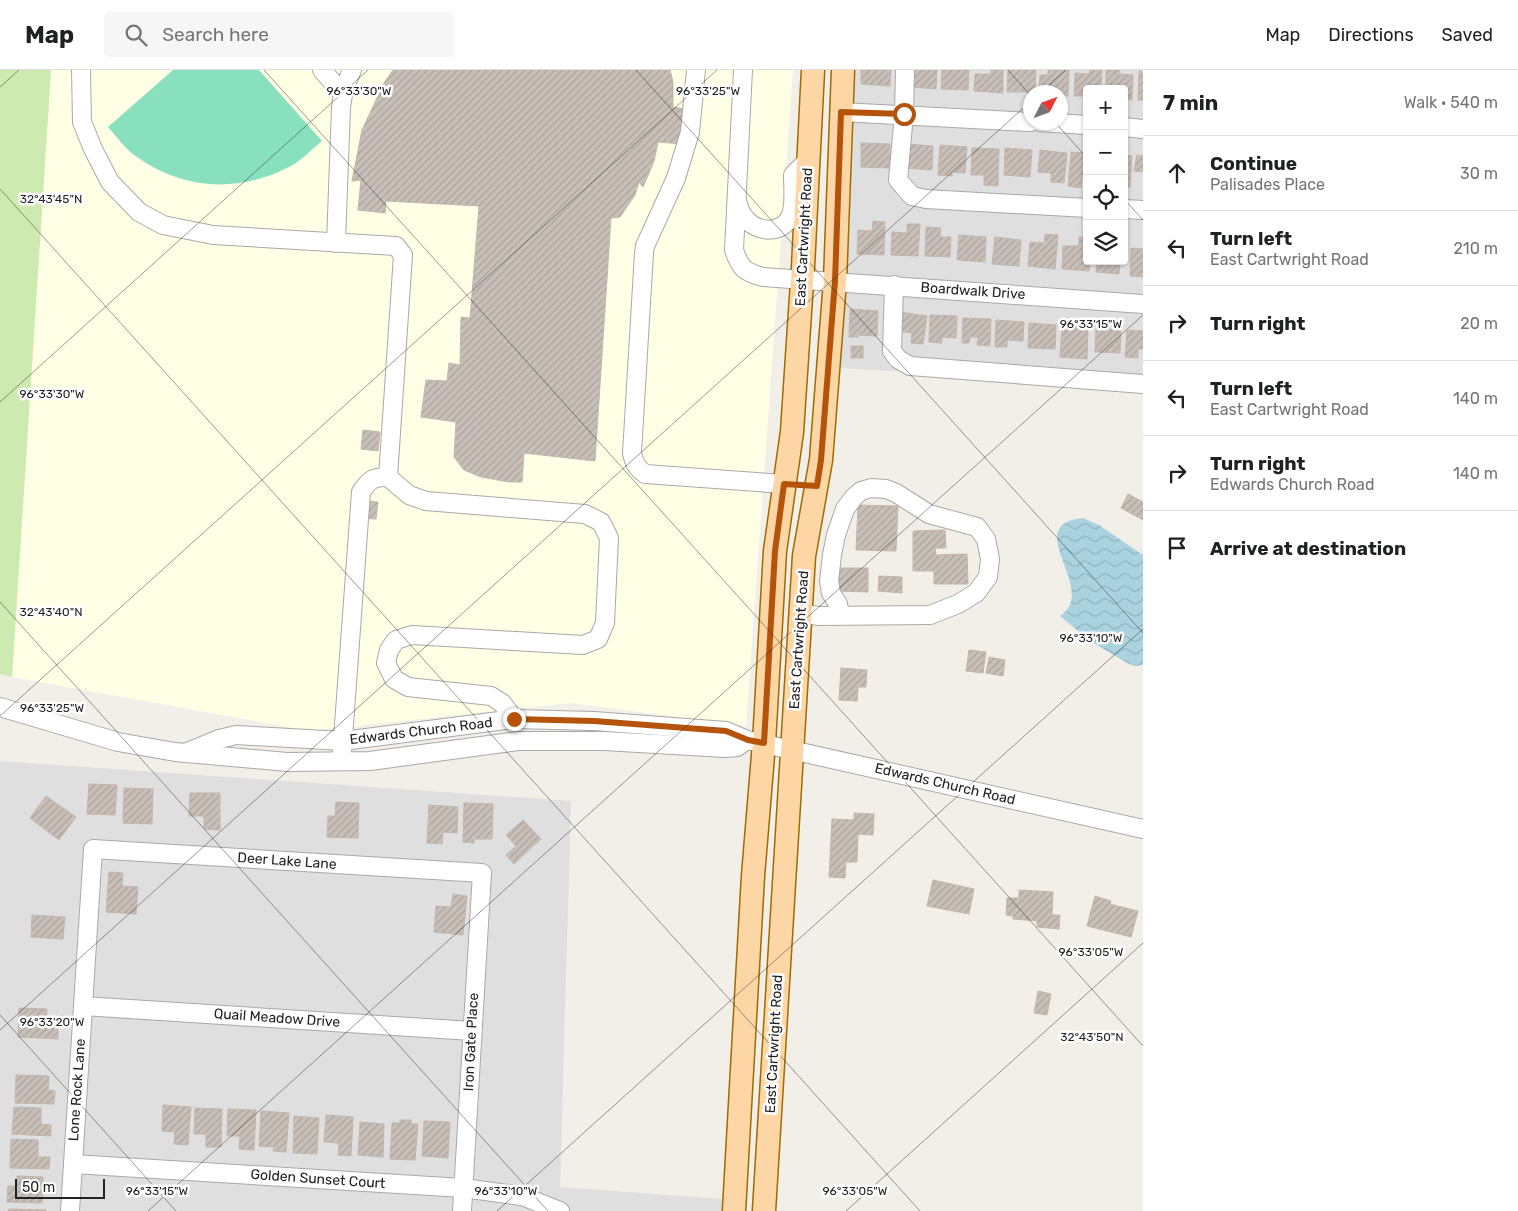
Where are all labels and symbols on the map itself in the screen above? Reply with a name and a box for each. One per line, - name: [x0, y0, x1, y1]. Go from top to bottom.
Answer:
- text: 96°33'30"W: [327, 84, 392, 98]
- text: 96°33'25"W: [676, 84, 740, 98]
- north arrow: [1023, 85, 1068, 130]
- route start: [893, 103, 916, 126]
- street label: East Cartwright Road: [792, 167, 816, 307]
- text: 32°43'45"N: [20, 192, 82, 206]
- street label: Boardwalk Drive: [920, 279, 1026, 303]
- text: 96°33'15"W: [1060, 317, 1123, 331]
- text: 96°33'30"W: [20, 387, 85, 401]
- street label: East Cartwright Road: [786, 570, 812, 710]
- text: 32°43'40"N: [20, 605, 82, 619]
- text: 96°33'10"W: [1060, 631, 1123, 645]
- text: 96°33'25"W: [20, 701, 84, 715]
- route end: [503, 708, 526, 731]
- street label: Edwards Church Road: [349, 714, 493, 748]
- street label: Edwards Church Road: [873, 760, 1017, 808]
- street label: Deer Lake Lane: [237, 849, 337, 873]
- text: 96°33'05"W: [1059, 945, 1124, 959]
- street label: East Cartwright Road: [762, 974, 786, 1114]
- street label: Iron Gate Place: [460, 992, 482, 1092]
- street label: Quail Meadow Drive: [213, 1005, 341, 1031]
- text: 96°33'20"W: [20, 1015, 85, 1029]
- text: 32°43'50"N: [1060, 1030, 1124, 1044]
- street label: Lone Rock Lane: [65, 1038, 89, 1142]
- street label: Golden Sunset Court: [250, 1166, 386, 1192]
- scale bar: [15, 1176, 105, 1199]
- text: 96°33'15"W: [126, 1184, 189, 1198]
- text: 96°33'10"W: [475, 1184, 538, 1198]
- text: 96°33'05"W: [823, 1184, 888, 1198]

